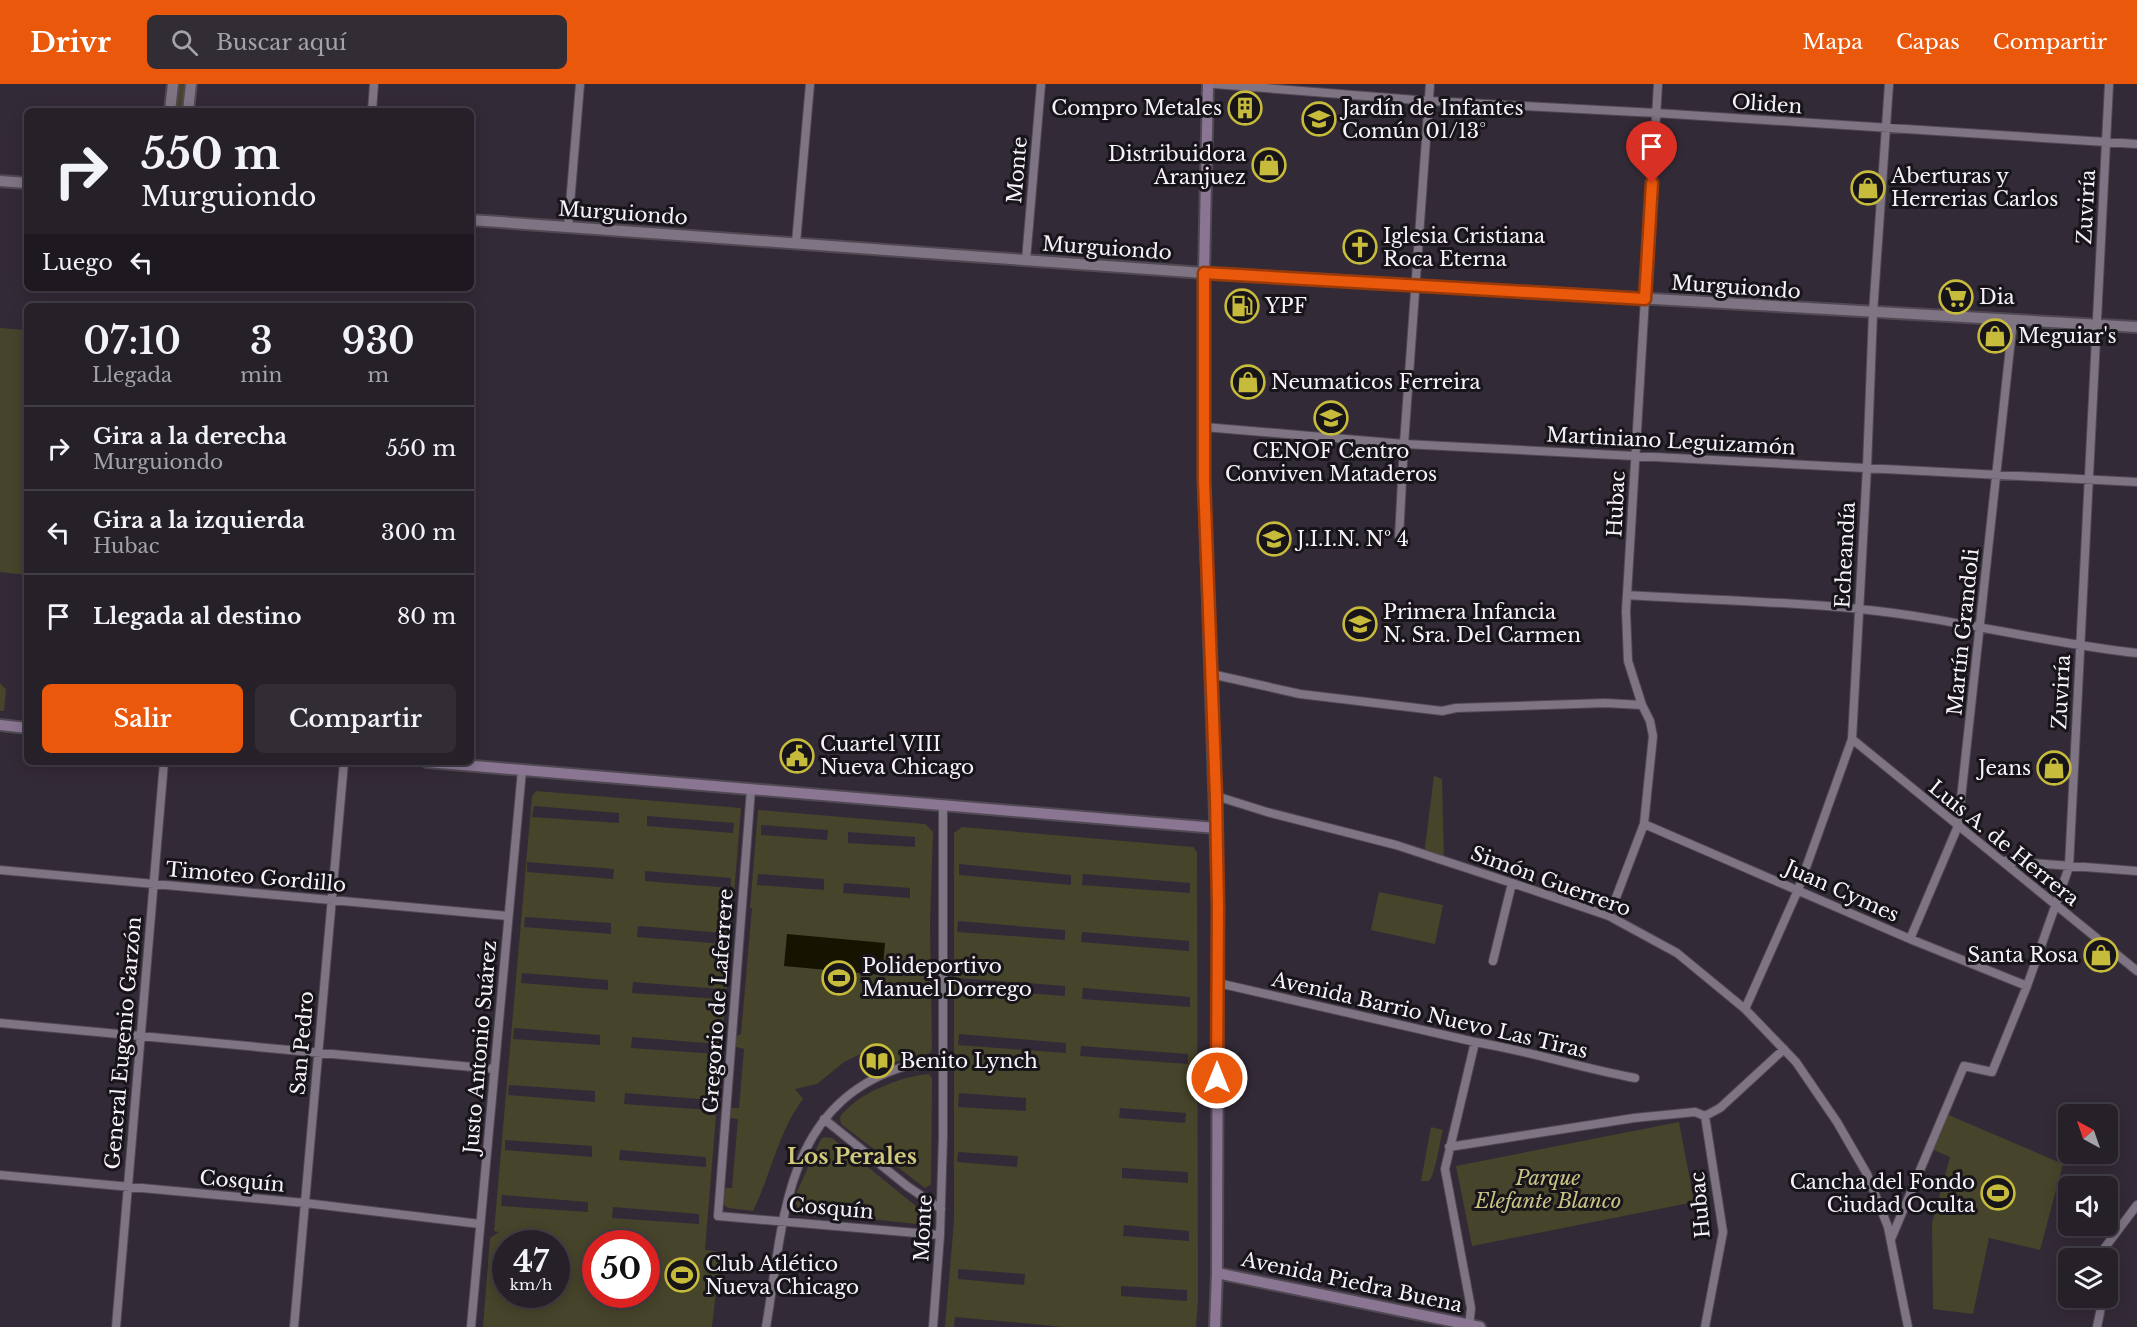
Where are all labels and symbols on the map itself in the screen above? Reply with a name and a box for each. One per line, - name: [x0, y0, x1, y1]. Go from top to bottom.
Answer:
- building icon: Compro Metales: [1227, 90, 1263, 126]
- street label: Oliden: [1731, 90, 1803, 118]
- place label: Compro Metales: [1051, 96, 1222, 120]
- place label: Jardín de Infantes Común 01/13°: [1339, 96, 1523, 143]
- school or university icon: Jardín de Infantes Común 01/13°: [1301, 101, 1337, 137]
- pin: [1626, 121, 1677, 183]
- street label: Monte: [1002, 136, 1032, 204]
- place label: Distribuidora Aranjuez: [1108, 142, 1247, 189]
- shop icon: Distribuidora Aranjuez: [1251, 147, 1287, 183]
- place label: Aberturas y Herrerias Carlos: [1890, 164, 2058, 211]
- street label: Zuviría: [2072, 168, 2100, 245]
- shop icon: Aberturas y Herrerias Carlos: [1850, 170, 1886, 206]
- street label: Murguiondo: [557, 196, 689, 230]
- place label: Iglesia Cristiana Roca Eterna: [1383, 224, 1546, 271]
- church icon: Iglesia Cristiana Roca Eterna: [1342, 229, 1378, 265]
- street label: Murguiondo: [1041, 231, 1173, 265]
- street label: Murguiondo: [1670, 270, 1802, 304]
- supermarket icon: Dia: [1938, 279, 1974, 315]
- place label: Dia: [1979, 285, 2016, 309]
- fuel station icon: YPF: [1224, 288, 1260, 324]
- place label: YPF: [1264, 294, 1307, 318]
- shop icon: Meguiar's: [1977, 318, 2013, 354]
- place label: Meguiar's: [2018, 324, 2117, 348]
- shop icon: Neumaticos Ferreira: [1230, 364, 1266, 400]
- place label: Neumaticos Ferreira: [1271, 370, 1482, 394]
- school or university icon: CENOF Centro Conviven Mataderos: [1313, 400, 1349, 436]
- street label: Martiniano Leguizamón: [1546, 422, 1797, 460]
- place label: CENOF Centro Conviven Mataderos: [1225, 439, 1437, 486]
- street label: Hubac: [1602, 470, 1630, 538]
- street label: Echeandía: [1830, 500, 1860, 609]
- school or university icon: J.I.I.N. Nº 4: [1256, 521, 1292, 557]
- place label: J.I.I.N. Nº 4: [1294, 527, 1409, 551]
- street label: Martín Grandoli: [1942, 547, 1984, 717]
- place label: Primera Infancia N. Sra. Del Carmen: [1383, 600, 1581, 647]
- school or university icon: Primera Infancia N. Sra. Del Carmen: [1342, 606, 1378, 642]
- street label: Zuviría: [2047, 653, 2075, 730]
- place label: Cuartel VIII Nueva Chicago: [820, 732, 974, 779]
- public building icon: Cuartel VIII Nueva Chicago: [779, 738, 815, 774]
- shop icon: Jeans: [2036, 750, 2072, 786]
- place label: Jeans: [1975, 756, 2031, 780]
- street label: Luis A. de Herrera: [1924, 775, 2085, 912]
- street label: Simón Guerrero: [1468, 841, 1634, 921]
- street label: Juan Cymes: [1779, 854, 1903, 927]
- street label: Timoteo Gordillo: [165, 857, 347, 897]
- street label: Gregorio de Laferrere: [698, 888, 738, 1114]
- street label: General Eugenio Garzón: [100, 915, 146, 1170]
- shop icon: Santa Rosa: [2083, 937, 2119, 973]
- street label: Justo Antonio Suárez: [458, 939, 501, 1158]
- place label: Santa Rosa: [1967, 943, 2079, 967]
- place label: Polideportivo Manuel Dorrego: [862, 954, 1032, 1001]
- sports icon: Polideportivo Manuel Dorrego: [821, 960, 857, 996]
- street label: Avenida Barrio Nuevo Las Tiras: [1269, 967, 1590, 1063]
- street label: San Pedro: [286, 990, 318, 1096]
- library icon: Benito Lynch: [859, 1043, 895, 1079]
- position arrow: [1185, 1046, 1249, 1110]
- place label: Benito Lynch: [900, 1049, 1038, 1073]
- north arrow: [2058, 1104, 2118, 1164]
- district label: Los Perales: [787, 1143, 917, 1170]
- street label: Cosquín: [198, 1165, 286, 1197]
- park label: Parque Elefante Blanco: [1474, 1166, 1621, 1213]
- place label: Cancha del Fondo Ciudad Oculta: [1790, 1170, 1976, 1217]
- street label: Hubac: [1685, 1171, 1715, 1239]
- sports icon: Cancha del Fondo Ciudad Oculta: [1980, 1175, 2016, 1211]
- street label: Cosquín: [787, 1192, 875, 1224]
- street label: Monte: [909, 1194, 937, 1262]
- speed limit sign: 50: [582, 1230, 660, 1308]
- street label: Avenida Piedra Buena: [1239, 1247, 1465, 1317]
- place label: Club Atlético Nueva Chicago: [705, 1252, 859, 1299]
- sports icon: Club Atlético Nueva Chicago: [664, 1257, 700, 1293]

